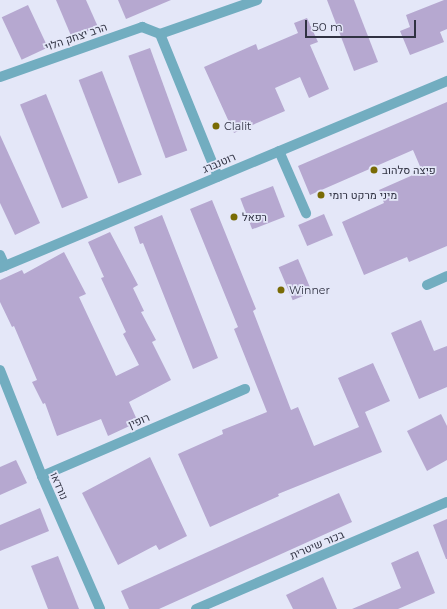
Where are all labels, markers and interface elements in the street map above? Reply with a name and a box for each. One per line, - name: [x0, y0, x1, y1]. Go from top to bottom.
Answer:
- scale bar: [307, 12, 418, 38]
- text: 50 m: [312, 19, 343, 34]
- street label: הרב יצחק הלוי: [43, 20, 109, 54]
- place label: Clalit: [224, 119, 252, 133]
- marker: Clalit: [211, 121, 221, 131]
- street label: רוטנברג: [200, 150, 238, 176]
- place label: פיצה סלהוב: [382, 163, 436, 177]
- marker: פיצה סלהוב: [369, 165, 379, 175]
- place label: מיני מרקט רומי: [329, 188, 397, 202]
- marker: מיני מרקט רומי: [316, 190, 326, 200]
- place label: רפאל: [242, 210, 267, 224]
- marker: רפאל: [229, 212, 239, 222]
- place label: Winner: [289, 283, 330, 297]
- marker: Winner: [276, 285, 286, 295]
- street label: רופין: [126, 411, 152, 431]
- street label: נורדאו: [47, 470, 71, 502]
- street label: בכור שיטרית: [288, 528, 346, 562]

